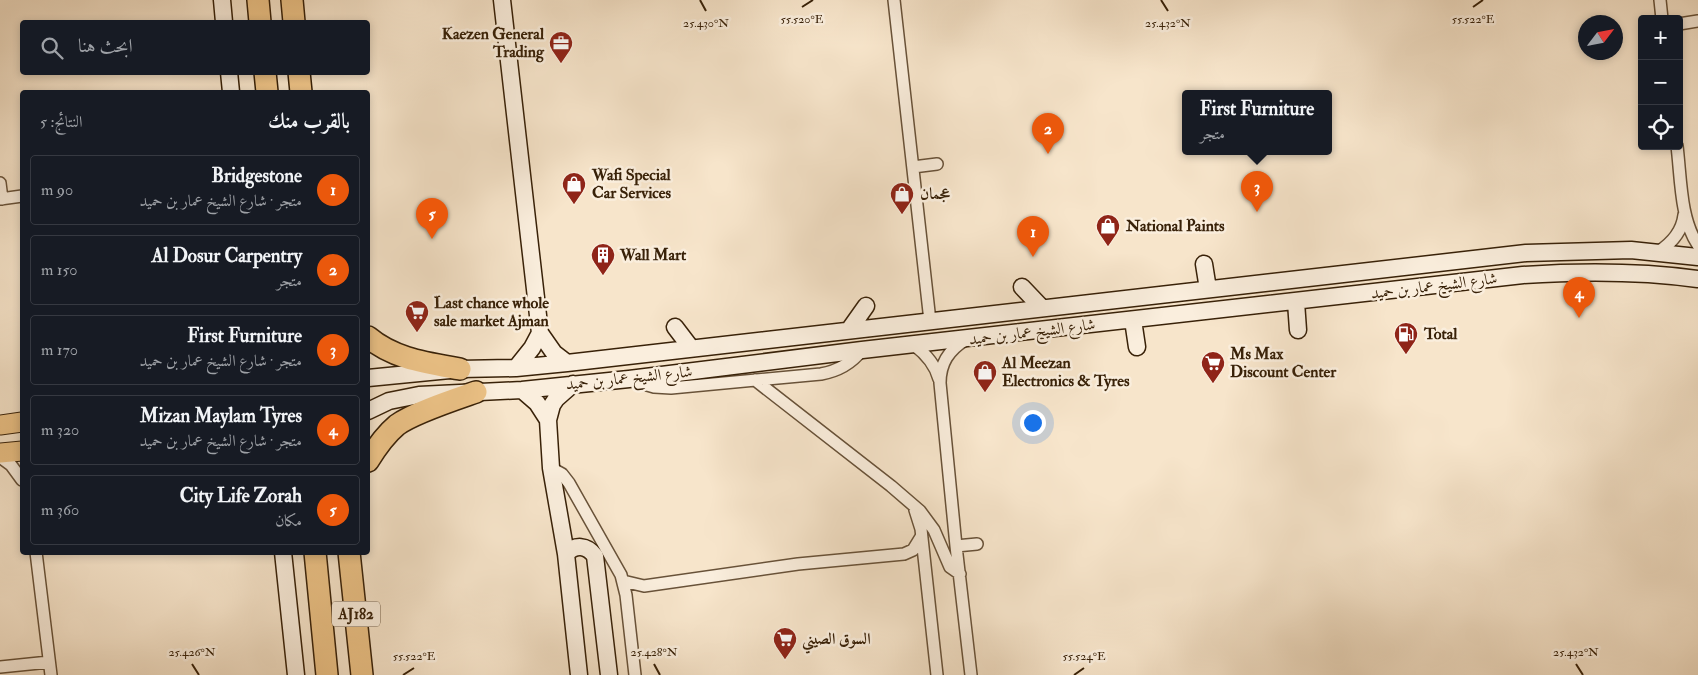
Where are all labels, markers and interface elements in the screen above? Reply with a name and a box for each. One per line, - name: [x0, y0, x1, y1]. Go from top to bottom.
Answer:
- text: 55.520°E: [781, 12, 824, 27]
- text: 55.522°E: [1452, 12, 1495, 27]
- north arrow: [1578, 15, 1623, 60]
- map controls: [1638, 15, 1683, 150]
- button: +: [1638, 15, 1683, 60]
- text: 25.430°N: [683, 16, 729, 31]
- text: 25.432°N: [1145, 16, 1191, 31]
- search box: [20, 20, 370, 75]
- place label: Kaezen General Trading: [442, 24, 545, 63]
- office icon: Kaezen General Trading: [548, 30, 574, 64]
- icon: search: [38, 34, 66, 62]
- text: ابحث هنا: [78, 34, 133, 58]
- button: −: [1638, 60, 1683, 105]
- popup: [1182, 90, 1332, 155]
- text: First Furniture: [1200, 97, 1314, 121]
- button: locate: [1638, 105, 1683, 150]
- text: بالقرب منك: [268, 108, 350, 135]
- text: النتائج: 5: [40, 112, 82, 132]
- pin: 2: [1032, 113, 1064, 154]
- text: متجر: [1200, 124, 1225, 144]
- text: Bridgestone: [211, 164, 302, 188]
- place label: Wafi Special Car Services: [591, 165, 672, 203]
- shop icon: Wafi Special Car Services: [561, 171, 587, 205]
- pin: 3: [1241, 171, 1273, 212]
- text: 90 m: [41, 180, 73, 200]
- text: 1: [330, 180, 336, 200]
- shop icon: عجمان: [889, 181, 915, 215]
- place label: عجمان: [920, 184, 950, 204]
- text: متجر · شارع الشيخ عمار بن حميد: [140, 191, 302, 211]
- pin: 5: [416, 198, 448, 239]
- shop icon: National Paints: [1095, 213, 1121, 247]
- pin: 1: [1017, 216, 1049, 257]
- place label: National Paints: [1125, 216, 1225, 236]
- building icon: Wall Mart: [590, 242, 616, 276]
- text: Al Dosur Carpentry: [151, 244, 302, 268]
- place label: Wall Mart: [619, 245, 687, 265]
- text: 150 m: [41, 260, 78, 280]
- text: 2: [329, 260, 337, 280]
- street label: شارع الشيخ عمار بن حميد: [1370, 268, 1499, 308]
- text: متجر: [277, 271, 302, 291]
- pin: 4: [1563, 277, 1595, 318]
- place label: Last chance whole sale market Ajman: [434, 293, 550, 331]
- supermarket icon: Last chance whole sale market Ajman: [404, 299, 430, 333]
- street label: شارع الشيخ عمار بن حميد: [968, 314, 1097, 354]
- fuel station icon: Total: [1393, 321, 1419, 355]
- text: First Furniture: [187, 324, 302, 348]
- place label: Total: [1423, 324, 1458, 344]
- text: 170 m: [41, 340, 78, 360]
- text: 3: [330, 340, 336, 360]
- place label: Ms Max Discount Center: [1229, 344, 1337, 382]
- supermarket icon: Ms Max Discount Center: [1200, 350, 1226, 384]
- text: متجر · شارع الشيخ عمار بن حميد: [140, 351, 302, 371]
- place label: Al Meezan Electronics & Tyres: [1001, 353, 1130, 392]
- shop icon: Al Meezan Electronics & Tyres: [972, 359, 998, 393]
- street label: شارع الشيخ عمار بن حميد: [565, 361, 694, 399]
- text: Mizan Maylam Tyres: [140, 404, 302, 428]
- your location: [1020, 410, 1046, 436]
- text: 320 m: [41, 420, 79, 440]
- text: 4: [329, 420, 337, 440]
- text: متجر · شارع الشيخ عمار بن حميد: [140, 431, 302, 451]
- text: City Life Zorah: [180, 484, 302, 508]
- text: 360 m: [41, 500, 79, 520]
- text: 5: [329, 500, 337, 520]
- text: مكان: [275, 511, 302, 531]
- road number: AJ182: [332, 602, 380, 626]
- supermarket icon: السوق الصيني: [772, 626, 798, 660]
- place label: السوق الصيني: [802, 629, 871, 654]
- text: 25.426°N: [168, 645, 216, 660]
- text: 25.428°N: [631, 645, 678, 660]
- text: 25.432°N: [1553, 645, 1599, 660]
- text: 55.522°E: [393, 649, 436, 664]
- text: 55.524°E: [1062, 649, 1106, 664]

